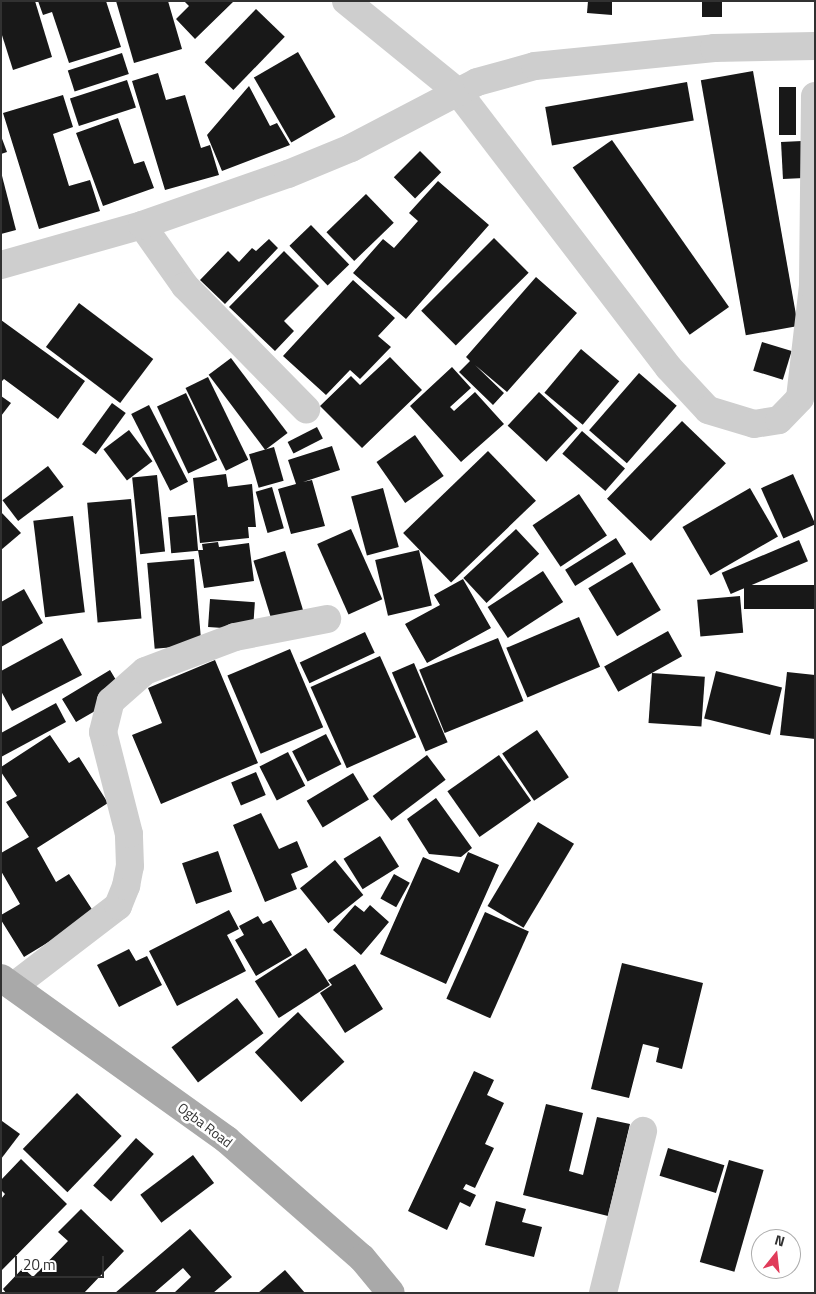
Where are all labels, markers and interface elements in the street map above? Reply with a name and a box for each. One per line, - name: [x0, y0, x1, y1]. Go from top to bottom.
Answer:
- street label: Ogba Road: [174, 1099, 236, 1151]
- north arrow: [751, 1229, 801, 1279]
- text: N: [772, 1229, 788, 1251]
- scale bar: [18, 1246, 106, 1278]
- text: 20 m: [23, 1253, 56, 1276]

